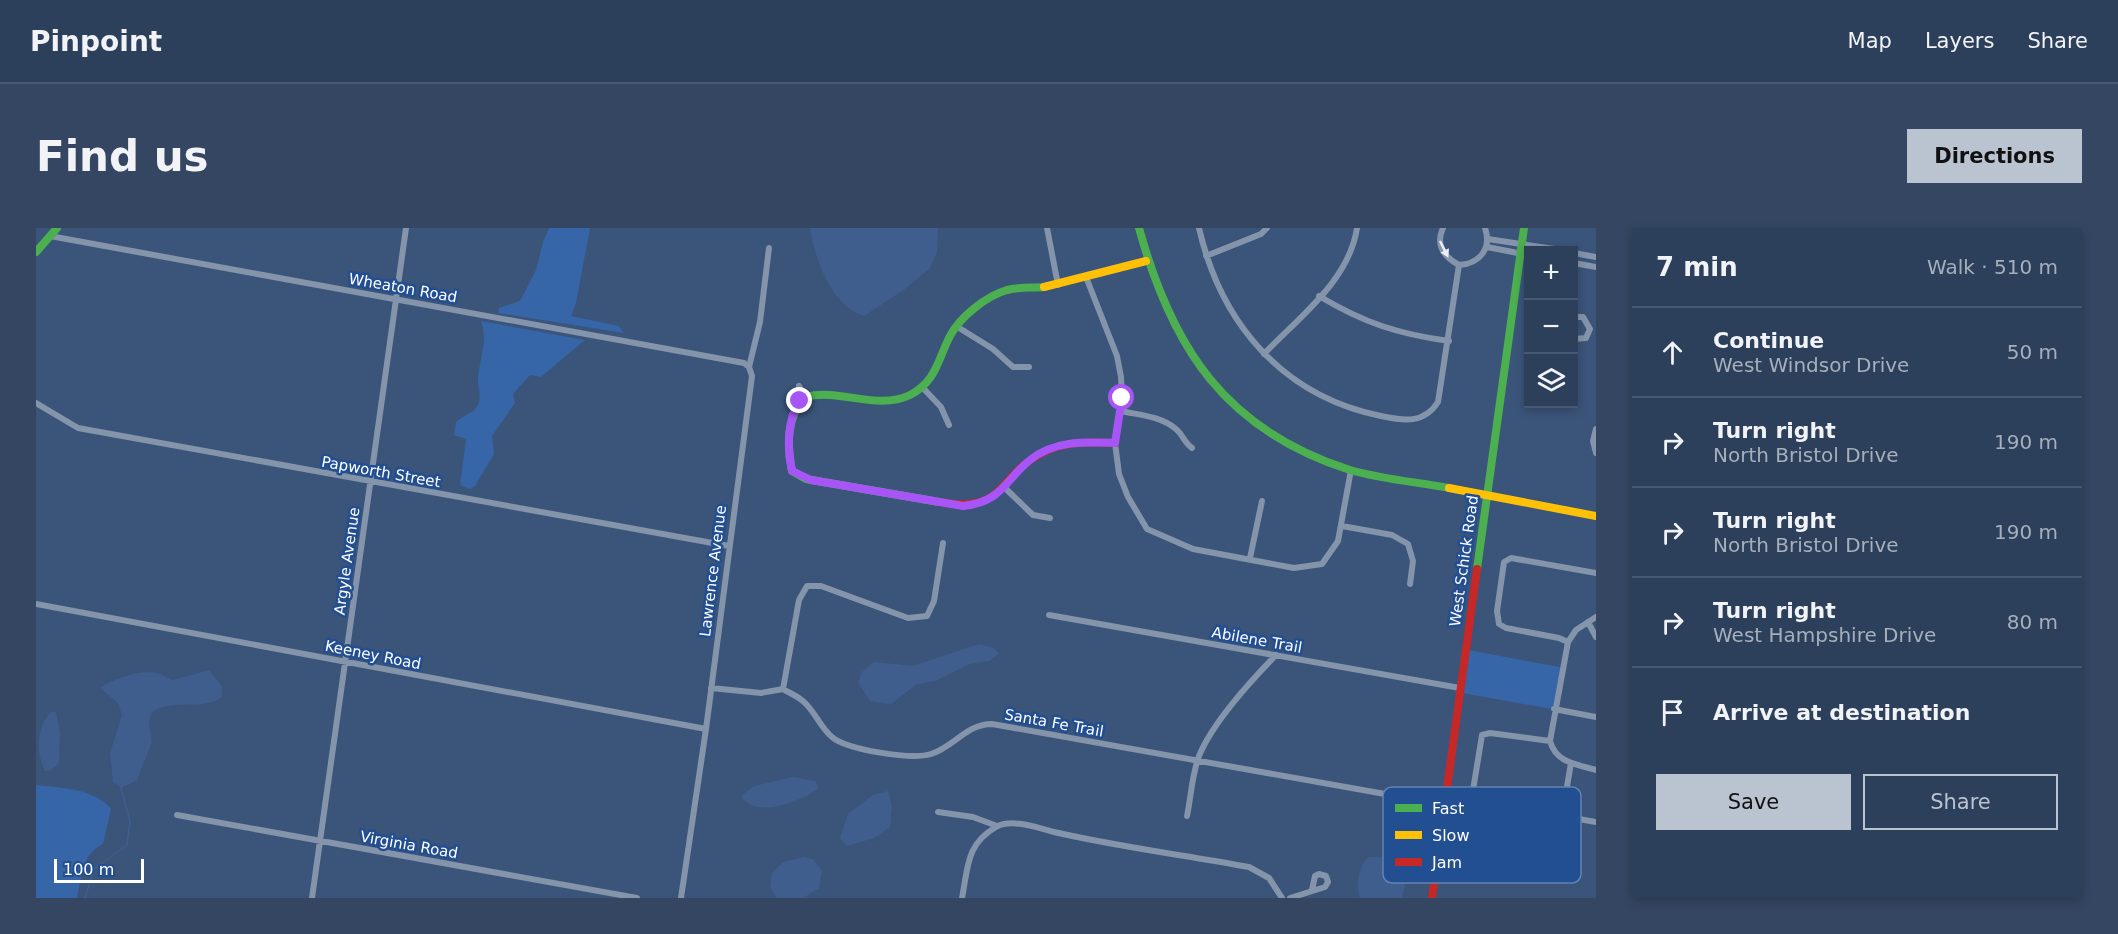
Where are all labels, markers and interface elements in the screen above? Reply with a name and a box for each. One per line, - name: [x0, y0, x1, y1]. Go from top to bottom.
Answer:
- text: Pinpoint: [30, 25, 162, 58]
- text: Map: [1848, 29, 1892, 53]
- text: Layers: [1925, 29, 1994, 53]
- text: Share: [2027, 29, 2088, 53]
- button: Directions: [1907, 129, 2082, 183]
- text: Find us: [36, 132, 209, 181]
- one-way arrow: [1438, 240, 1448, 258]
- map controls: [1524, 246, 1578, 408]
- button: +: [1524, 246, 1578, 300]
- text: 7 min: [1656, 252, 1738, 282]
- text: Walk · 510 m: [1927, 255, 2058, 279]
- street label: Wheaton Road: [347, 270, 459, 306]
- button: −: [1524, 300, 1578, 354]
- text: Continue: [1713, 328, 1824, 353]
- icon: ahead: [1656, 336, 1689, 369]
- text: 50 m: [2007, 340, 2058, 364]
- text: West Windsor Drive: [1713, 353, 1909, 377]
- button: layers: [1524, 354, 1578, 408]
- route start: [1108, 384, 1134, 410]
- route end: [786, 387, 812, 413]
- text: Turn right: [1713, 418, 1836, 443]
- icon: right: [1656, 426, 1689, 459]
- text: 190 m: [1994, 430, 2058, 454]
- text: North Bristol Drive: [1713, 443, 1899, 467]
- street label: Papworth Street: [320, 453, 442, 491]
- street label: West Schick Road: [1446, 494, 1482, 628]
- street label: Lawrence Avenue: [696, 504, 730, 638]
- street label: Argyle Avenue: [331, 506, 363, 616]
- text: Turn right: [1713, 508, 1836, 533]
- icon: right: [1656, 516, 1689, 549]
- text: 190 m: [1994, 520, 2058, 544]
- text: North Bristol Drive: [1713, 533, 1899, 557]
- text: Turn right: [1713, 598, 1836, 623]
- icon: right: [1656, 606, 1689, 639]
- text: 80 m: [2007, 610, 2058, 634]
- street label: Abilene Trail: [1210, 623, 1304, 657]
- text: West Hampshire Drive: [1713, 623, 1936, 647]
- street label: Keeney Road: [323, 637, 423, 673]
- icon: arrive: [1656, 696, 1689, 729]
- text: Arrive at destination: [1713, 700, 1970, 725]
- street label: Santa Fe Trail: [1003, 705, 1105, 741]
- button: Save: [1656, 774, 1851, 830]
- button: Share: [1863, 774, 2058, 830]
- legend: [1383, 787, 1581, 883]
- text: Fast: [1432, 799, 1464, 818]
- text: Slow: [1432, 826, 1469, 845]
- street label: Virginia Road: [359, 828, 459, 862]
- text: Jam: [1431, 853, 1462, 872]
- scale bar: [54, 856, 144, 884]
- text: 100 m: [63, 860, 114, 879]

